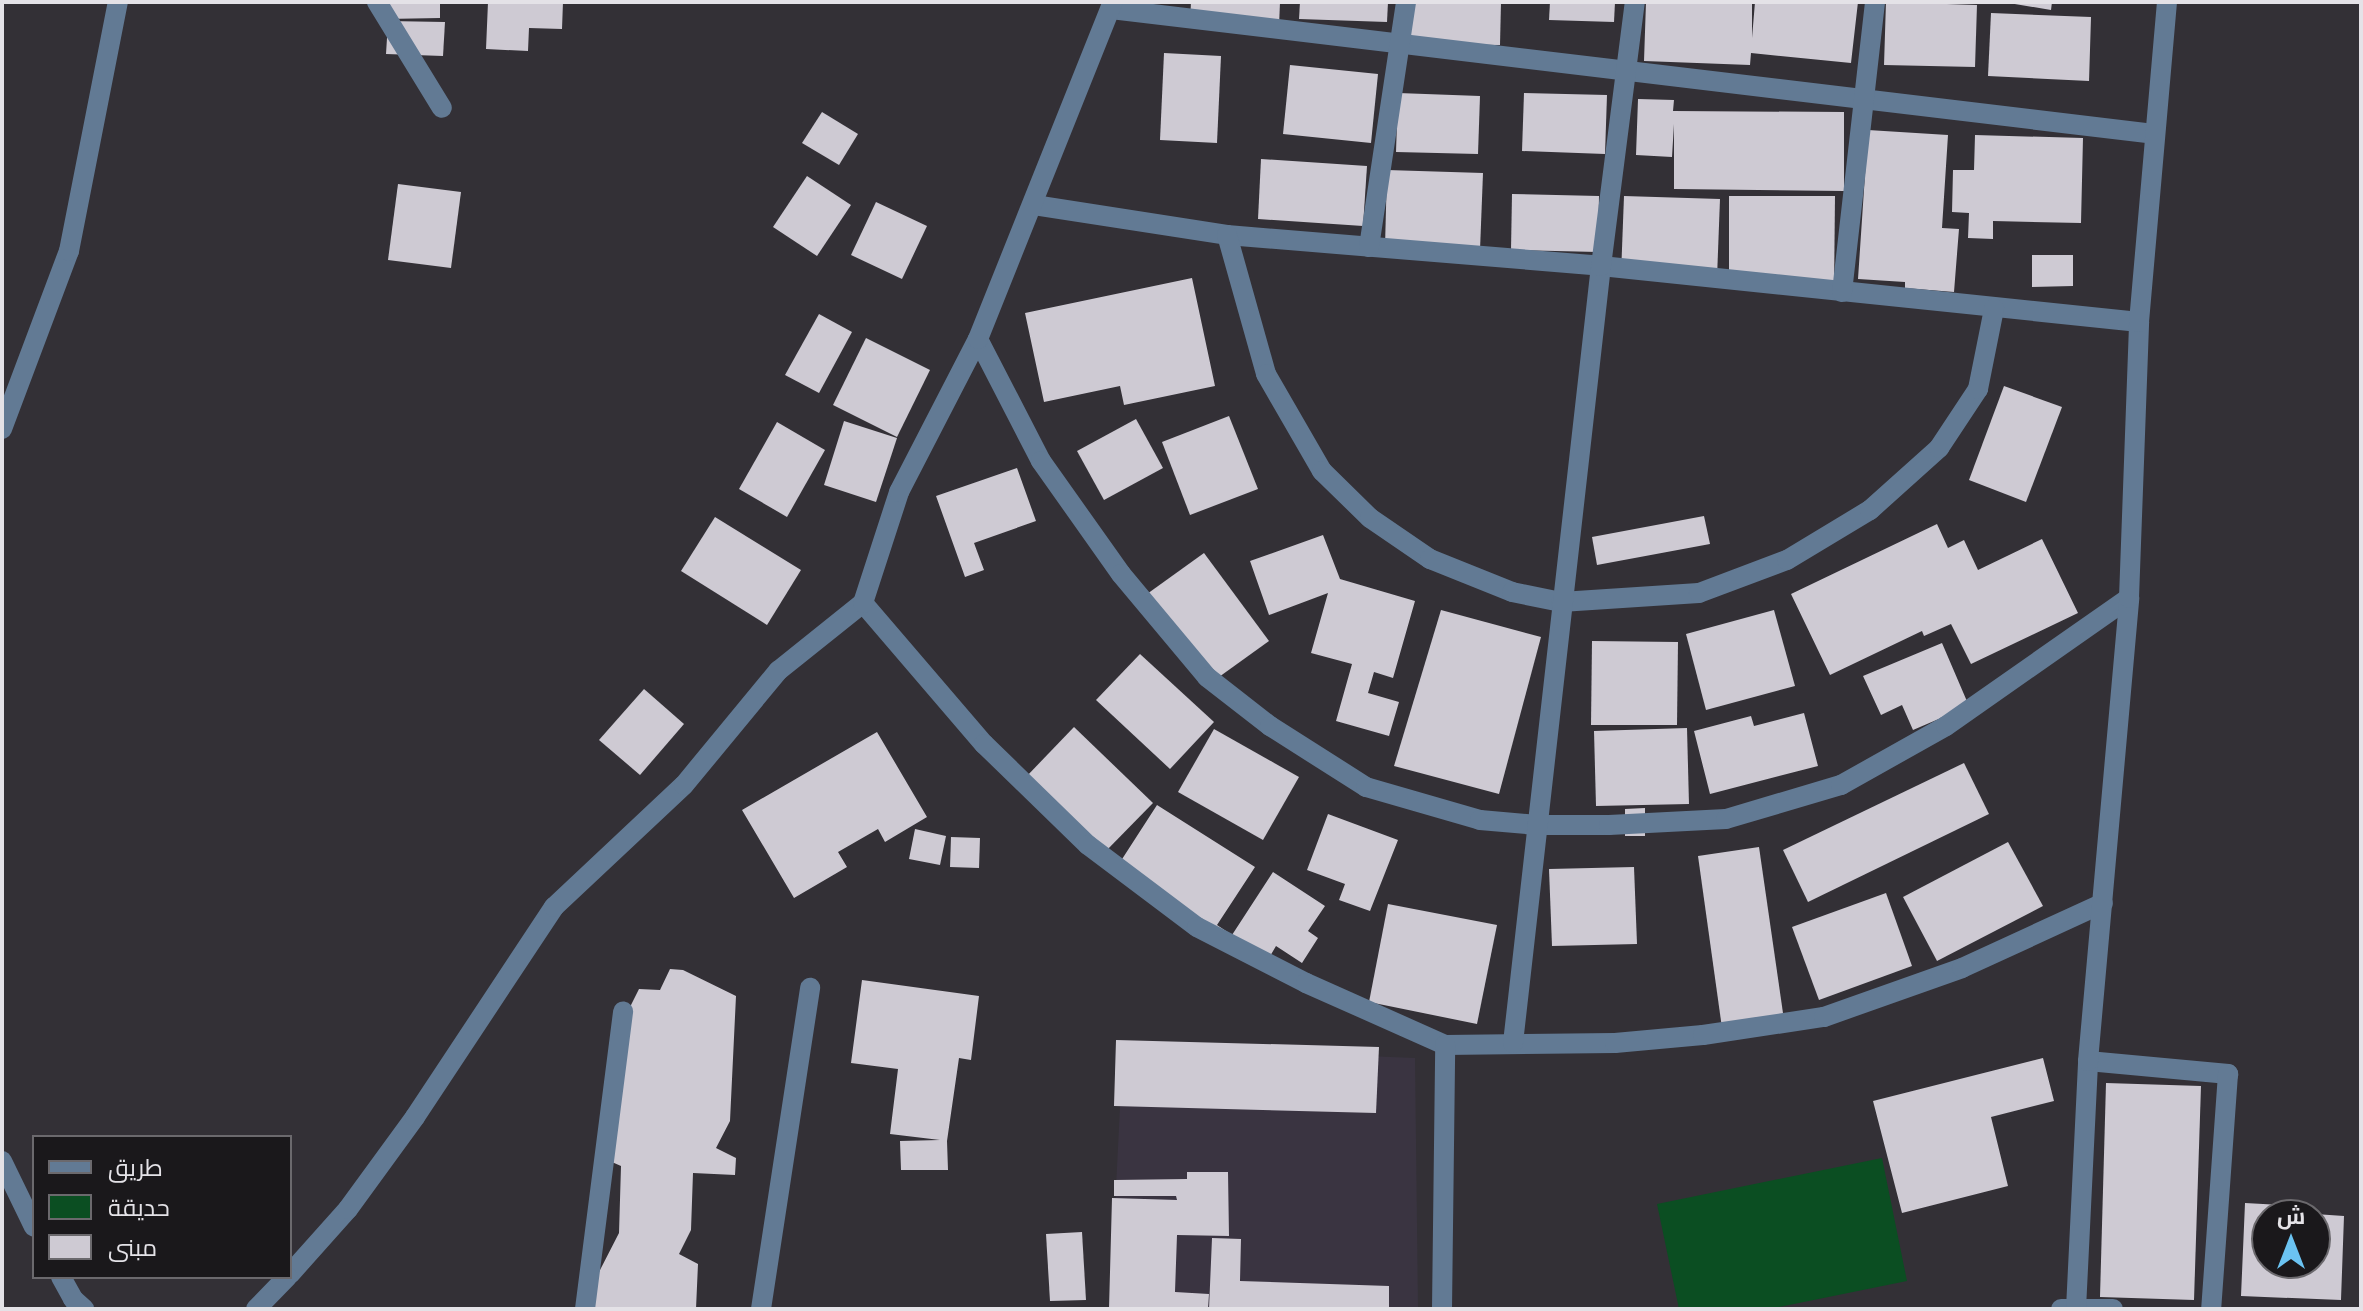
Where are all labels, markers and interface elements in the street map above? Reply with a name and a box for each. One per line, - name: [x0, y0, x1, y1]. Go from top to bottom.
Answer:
- legend: [32, 1135, 292, 1279]
- text: طريق: [108, 1154, 163, 1182]
- text: حديقة: [108, 1194, 170, 1222]
- north arrow: [2251, 1199, 2331, 1279]
- text: ش: [2277, 1204, 2305, 1229]
- text: مبنى: [108, 1234, 157, 1262]

